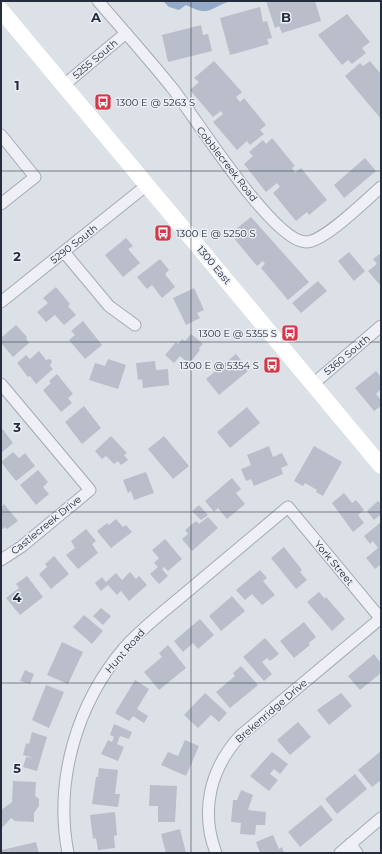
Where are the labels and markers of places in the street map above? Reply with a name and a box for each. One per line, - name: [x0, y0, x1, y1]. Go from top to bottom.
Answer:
- bus stop icon: 1300 E @ 5263 S: [93, 92, 113, 112]
- place label: 1300 E @ 5263 S: [116, 96, 195, 109]
- bus stop icon: 1300 E @ 5250 S: [153, 223, 173, 243]
- place label: 1300 E @ 5250 S: [176, 227, 256, 240]
- bus stop icon: 1300 E @ 5355 S: [280, 323, 300, 343]
- place label: 1300 E @ 5355 S: [198, 327, 277, 340]
- bus stop icon: 1300 E @ 5354 S: [262, 355, 282, 375]
- place label: 1300 E @ 5354 S: [179, 359, 259, 372]

